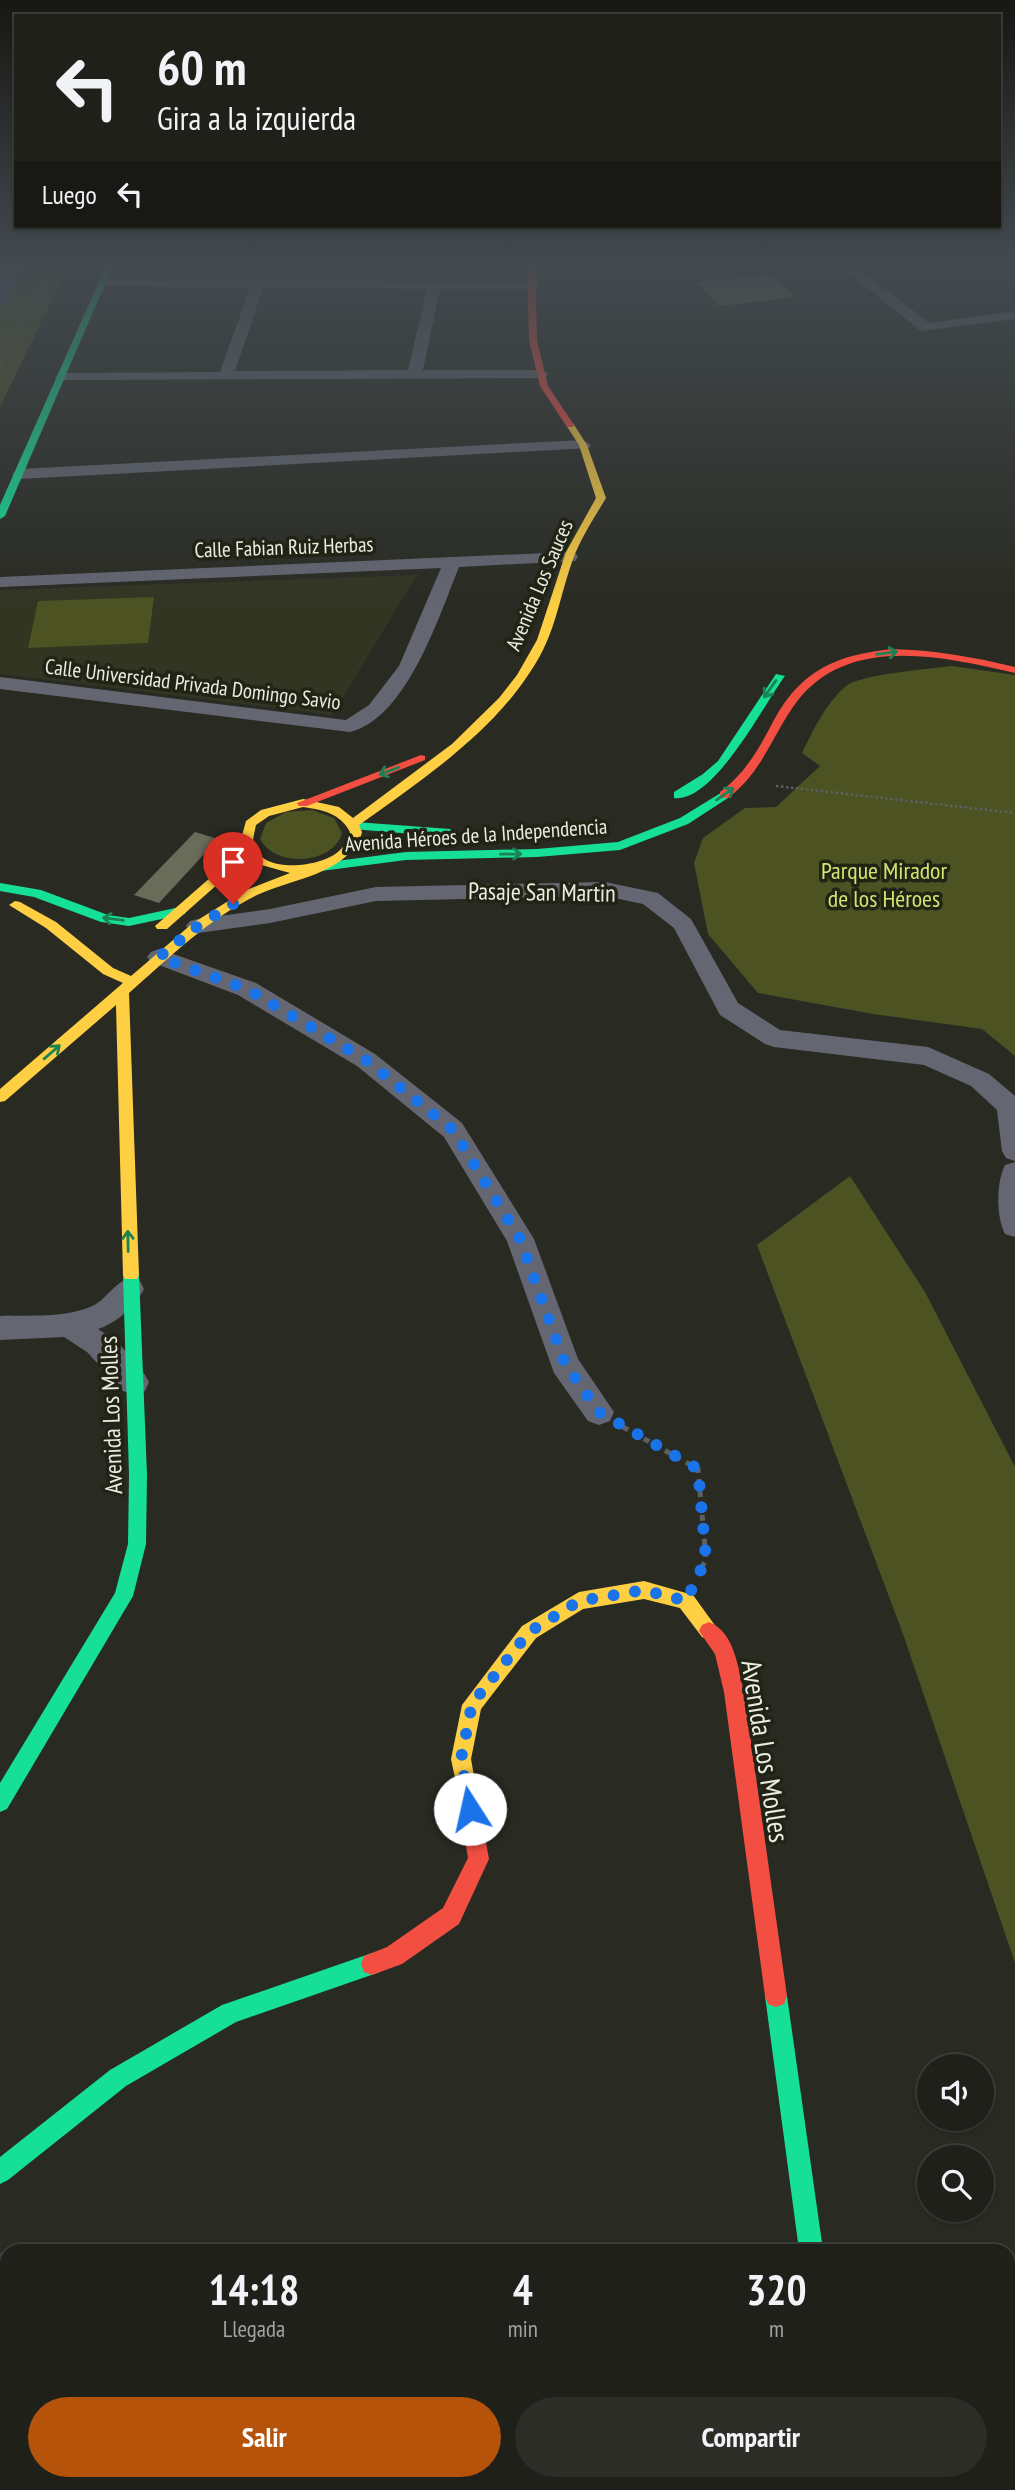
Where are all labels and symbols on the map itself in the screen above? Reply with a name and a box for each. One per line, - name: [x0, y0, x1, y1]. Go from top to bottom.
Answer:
- street label: Avenida Los Sauces: [499, 515, 579, 655]
- street label: Calle Fabian Ruiz Herbas: [194, 530, 374, 564]
- one-way arrow: [875, 646, 898, 659]
- street label: Calle Universidad Privada Domingo Savio: [44, 652, 342, 716]
- one-way arrow: [763, 679, 777, 698]
- one-way arrow: [378, 765, 400, 778]
- one-way arrow: [715, 787, 734, 801]
- street label: Avenida Héroes de la Independencia: [344, 812, 608, 858]
- pin: [203, 832, 263, 904]
- one-way arrow: [499, 847, 522, 861]
- park label: Parque Mirador de los Héroes: [821, 855, 947, 914]
- street label: Pasaje San Martin: [468, 875, 616, 909]
- one-way arrow: [102, 913, 125, 926]
- one-way arrow: [42, 1044, 60, 1060]
- one-way arrow: [122, 1229, 135, 1252]
- street label: Avenida Los Molles: [93, 1336, 129, 1494]
- street label: Avenida Los Molles: [733, 1657, 799, 1845]
- position arrow: [433, 1772, 507, 1846]

